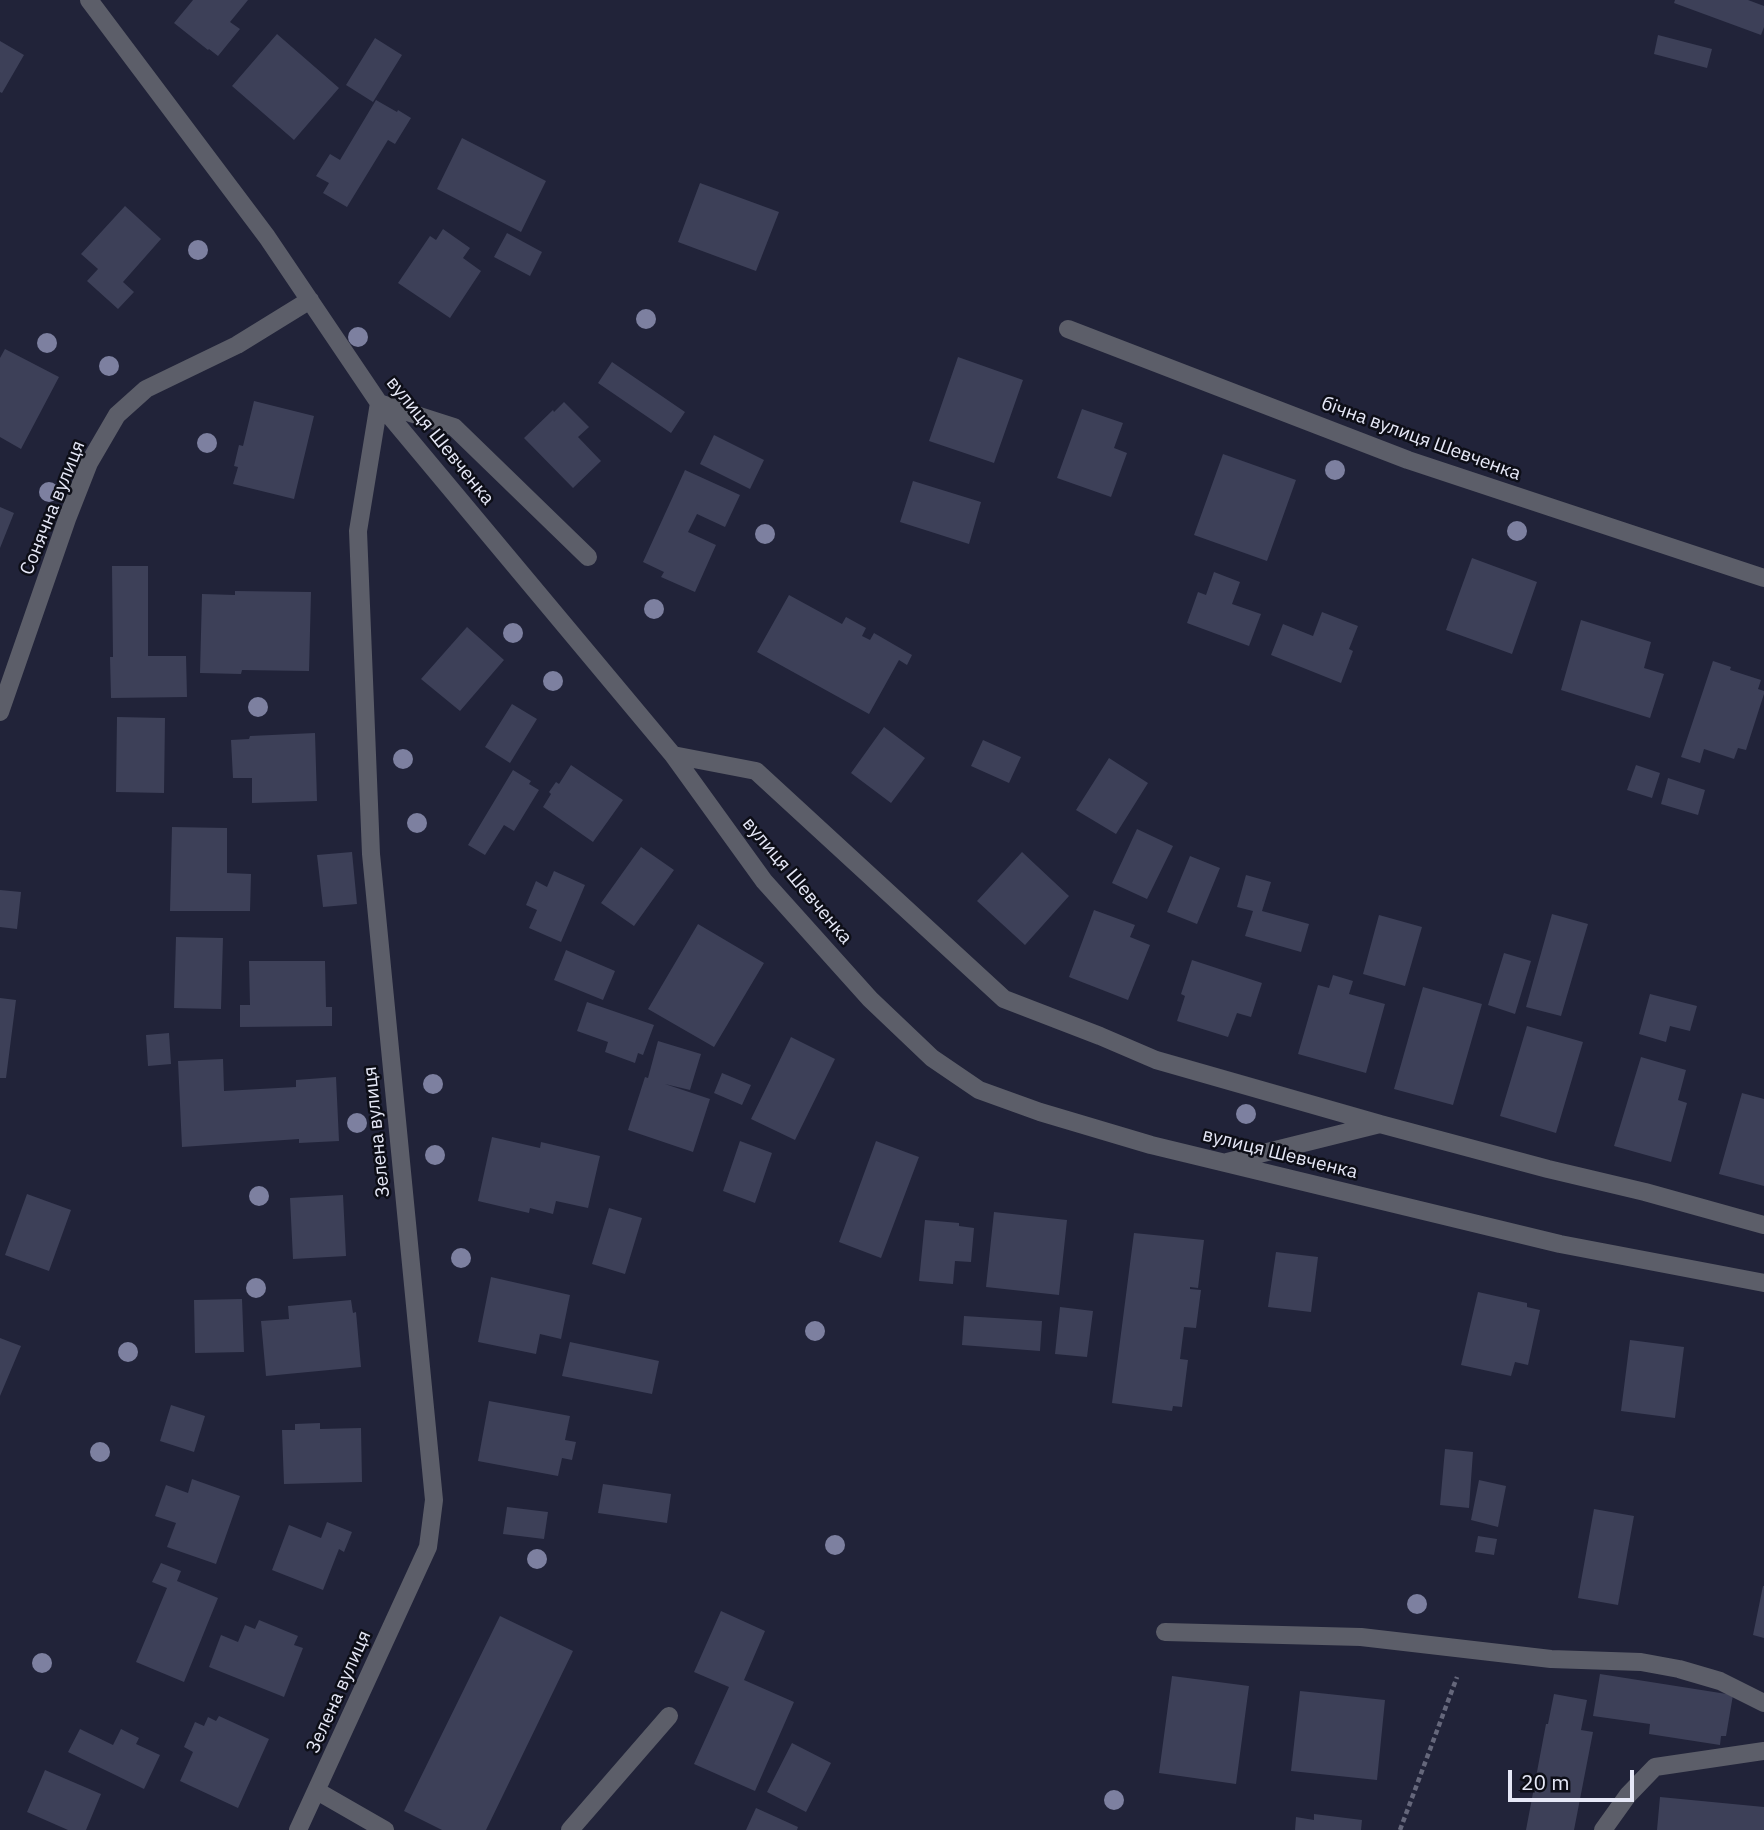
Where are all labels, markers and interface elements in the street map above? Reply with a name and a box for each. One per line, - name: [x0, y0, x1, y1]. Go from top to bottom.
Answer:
- street label: вулиця Шевченка: [381, 372, 499, 510]
- street label: бічна вулиця Шевченка: [1318, 392, 1524, 486]
- street label: Сонячна вулиця: [16, 437, 90, 579]
- street label: вулиця Шевченка: [737, 813, 857, 949]
- street label: Зелена вулиця: [359, 1065, 395, 1199]
- street label: вулиця Шевченка: [1200, 1124, 1360, 1184]
- street label: Зелена вулиця: [302, 1627, 376, 1757]
- scale bar: [1512, 1756, 1638, 1800]
- text: 20 m: [1521, 1768, 1570, 1796]

